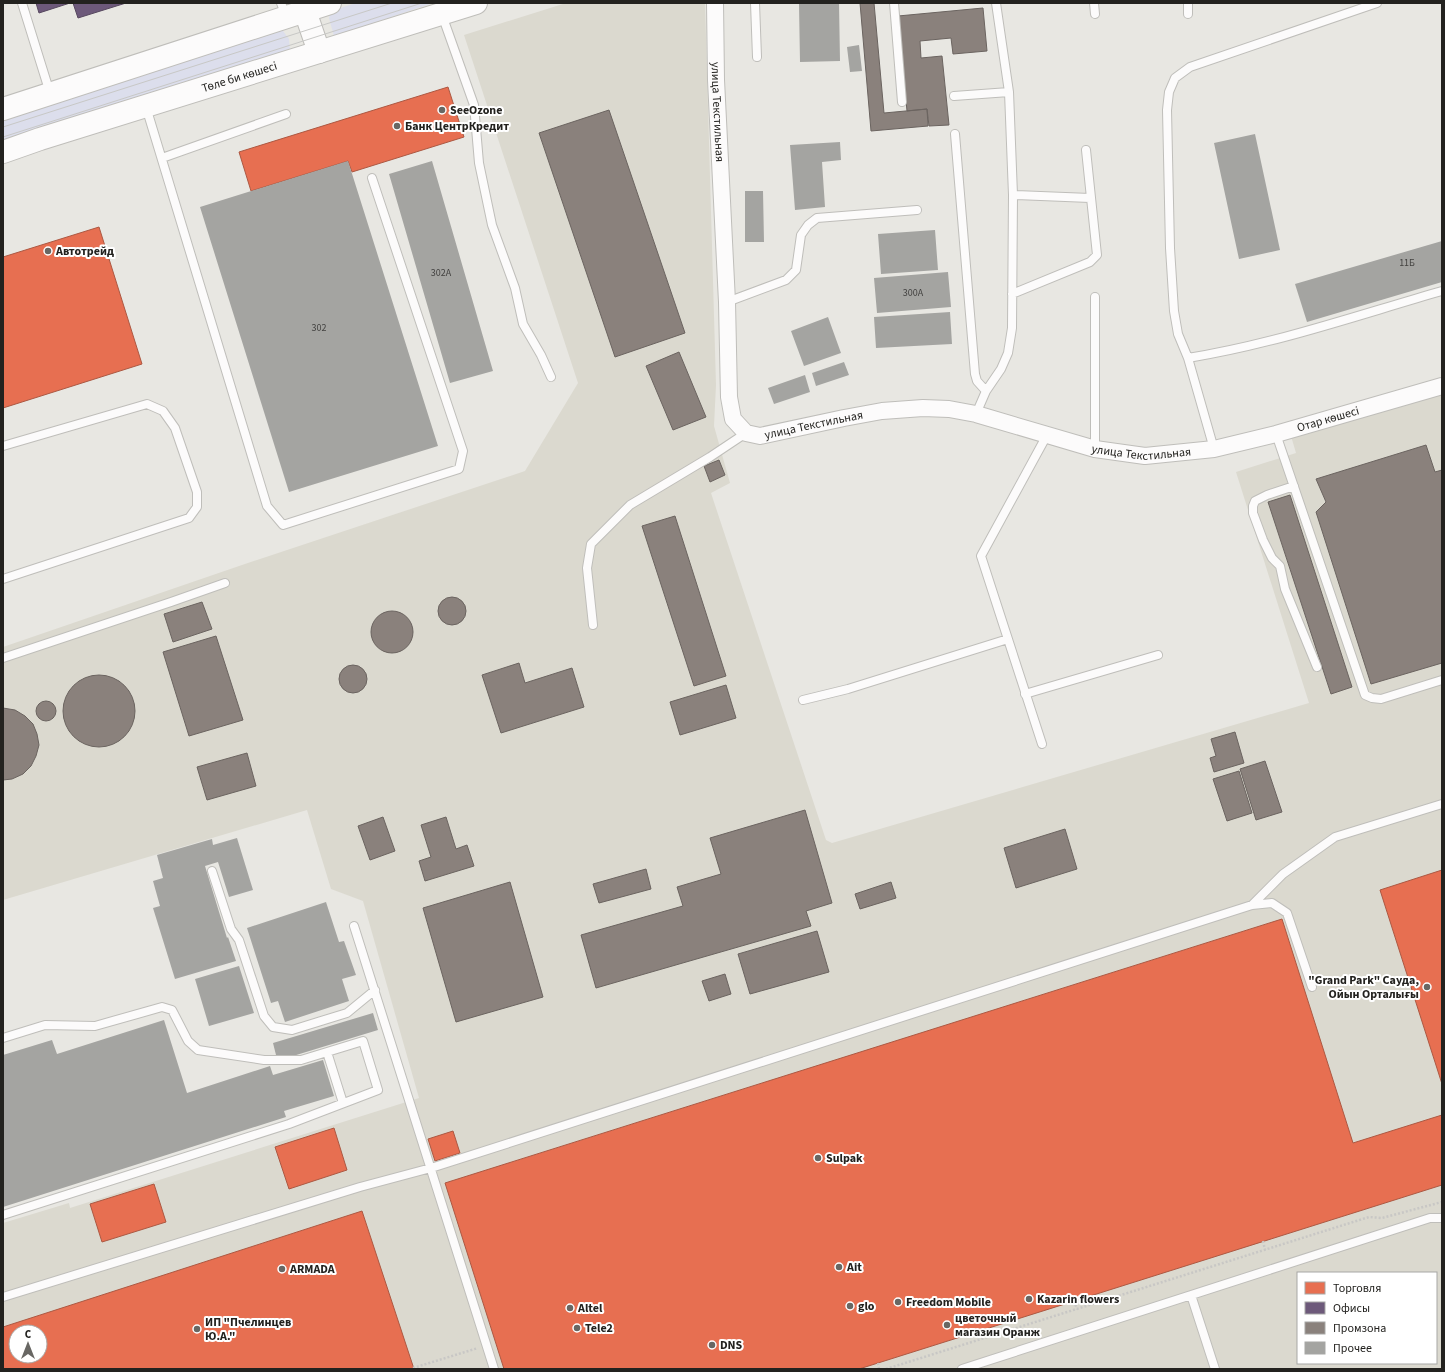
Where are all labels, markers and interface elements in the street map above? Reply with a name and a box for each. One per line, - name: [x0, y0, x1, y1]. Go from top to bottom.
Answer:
- street label: Төле би көшесі: [200, 58, 279, 97]
- street label: улица Текстильная: [707, 62, 728, 162]
- place label: SeeОzone: [450, 102, 502, 119]
- marker: SeeОzone: [437, 105, 447, 115]
- place label: Банк ЦентрКредит: [405, 118, 509, 135]
- marker: Банк ЦентрКредит: [392, 121, 402, 131]
- place label: Автотрейд: [55, 243, 114, 260]
- marker: Автотрейд: [43, 246, 53, 256]
- house number: 11Б: [1399, 256, 1415, 270]
- house number: 302А: [431, 266, 452, 280]
- house number: 300А: [903, 286, 924, 300]
- house number: 302: [312, 321, 326, 335]
- street label: Отар көшесі: [1295, 402, 1361, 437]
- street label: улица Текстильная: [763, 407, 864, 444]
- street label: улица Текстильная: [1089, 440, 1192, 465]
- place label: "Grand Park" Сауда, Ойын Орталығы: [1308, 972, 1419, 1003]
- marker: "Grand Park" Сауда, Ойын Орталығы: [1422, 982, 1432, 992]
- place label: Sulpak: [826, 1150, 863, 1167]
- marker: Sulpak: [813, 1153, 823, 1163]
- place label: Ait: [846, 1259, 862, 1276]
- place label: ARMADA: [289, 1261, 335, 1278]
- marker: Ait: [834, 1262, 844, 1272]
- marker: ARMADA: [277, 1264, 287, 1274]
- legend: [1297, 1272, 1437, 1364]
- text: Торговля: [1333, 1280, 1381, 1297]
- place label: Kazarin flowers: [1037, 1291, 1119, 1308]
- place label: Freedom Mobile: [906, 1294, 991, 1311]
- marker: Kazarin flowers: [1024, 1294, 1034, 1304]
- marker: Freedom Mobile: [893, 1297, 903, 1307]
- place label: glo: [858, 1298, 875, 1315]
- place label: Altel: [577, 1300, 603, 1317]
- text: Офисы: [1333, 1300, 1370, 1317]
- marker: glo: [845, 1301, 855, 1311]
- marker: Altel: [565, 1303, 575, 1313]
- place label: цветочный магазин Оранж: [955, 1310, 1041, 1341]
- place label: ИП "Пчелинцев Ю.А.": [205, 1314, 291, 1345]
- place label: Tele2: [585, 1320, 613, 1337]
- marker: цветочный магазин Оранж: [942, 1320, 952, 1330]
- text: Промзона: [1333, 1320, 1386, 1337]
- marker: Tele2: [572, 1323, 582, 1333]
- north arrow: [8, 1324, 48, 1364]
- marker: ИП "Пчелинцев Ю.А.": [192, 1324, 202, 1334]
- text: С: [25, 1327, 32, 1342]
- place label: DNS: [720, 1337, 743, 1354]
- marker: DNS: [707, 1340, 717, 1350]
- text: Прочее: [1333, 1340, 1372, 1357]

